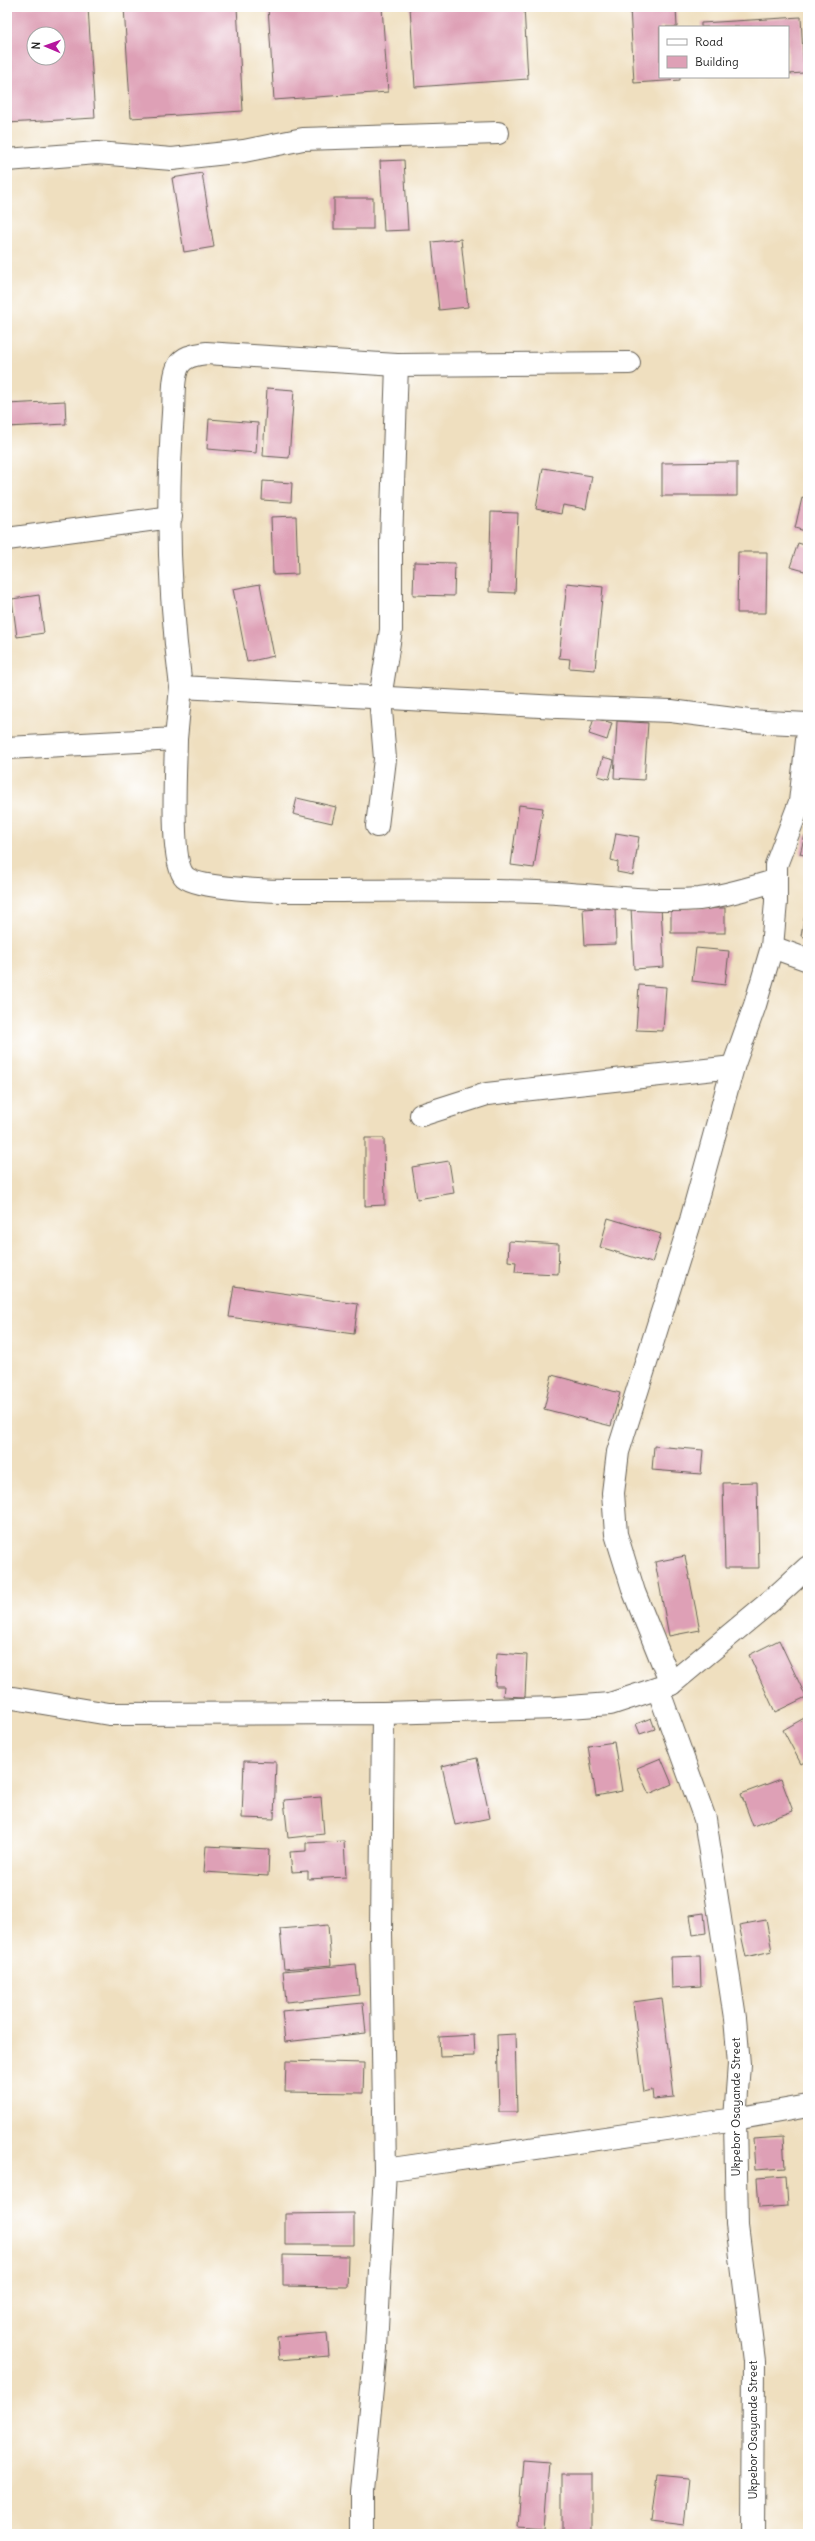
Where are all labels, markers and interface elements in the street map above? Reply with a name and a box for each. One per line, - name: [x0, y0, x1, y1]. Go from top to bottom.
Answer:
- north arrow: [26, 26, 66, 66]
- legend: [659, 26, 789, 78]
- text: Road: [695, 34, 723, 49]
- text: N: [29, 42, 43, 50]
- text: Building: [695, 54, 739, 69]
- street label: Ukpebor Osayande Street: [728, 2037, 743, 2177]
- street label: Ukpebor Osayande Street: [745, 2360, 760, 2500]

